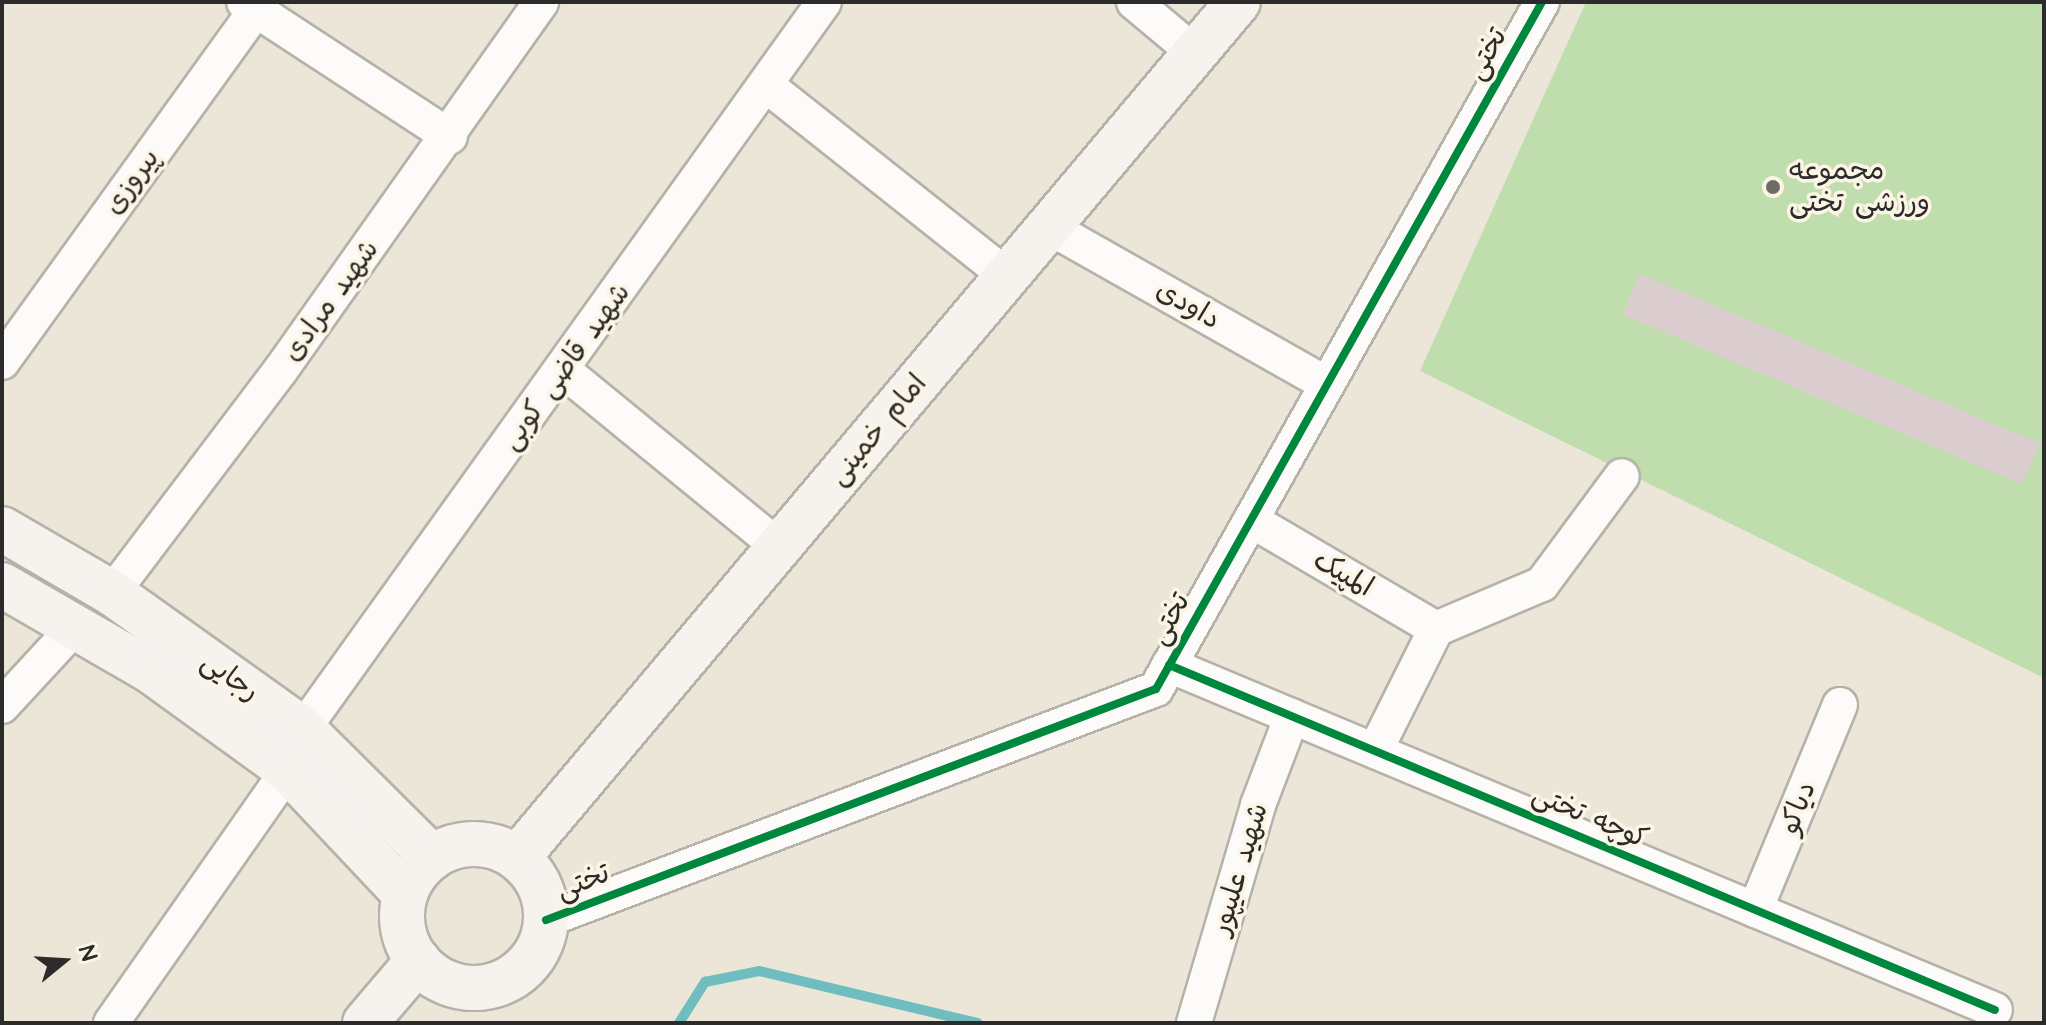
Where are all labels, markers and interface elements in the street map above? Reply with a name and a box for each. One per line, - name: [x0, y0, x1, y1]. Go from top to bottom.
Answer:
- street label: تختی: [1459, 22, 1515, 86]
- street label: پیروزی: [97, 143, 167, 221]
- place label: مجموعه ورزشی تختی: [1789, 154, 1930, 220]
- marker: مجموعه ورزشی تختی: [1764, 178, 1782, 196]
- street label: شهید مرادی: [276, 234, 386, 368]
- street label: داودی: [1150, 273, 1226, 337]
- street label: شهید قاضی کوبی: [494, 277, 638, 457]
- street label: امام خمینی: [822, 367, 934, 493]
- street label: المپیک: [1307, 543, 1379, 605]
- street label: تختی: [1142, 587, 1198, 651]
- street label: رجایی: [194, 645, 266, 709]
- street label: دیاکو: [1772, 777, 1824, 839]
- street label: کوچه تختی: [1527, 778, 1653, 856]
- street label: شهید علیپور: [1204, 799, 1276, 939]
- street label: تختی: [552, 857, 614, 907]
- north arrow: [24, 921, 104, 1001]
- text: N: [70, 942, 104, 965]

